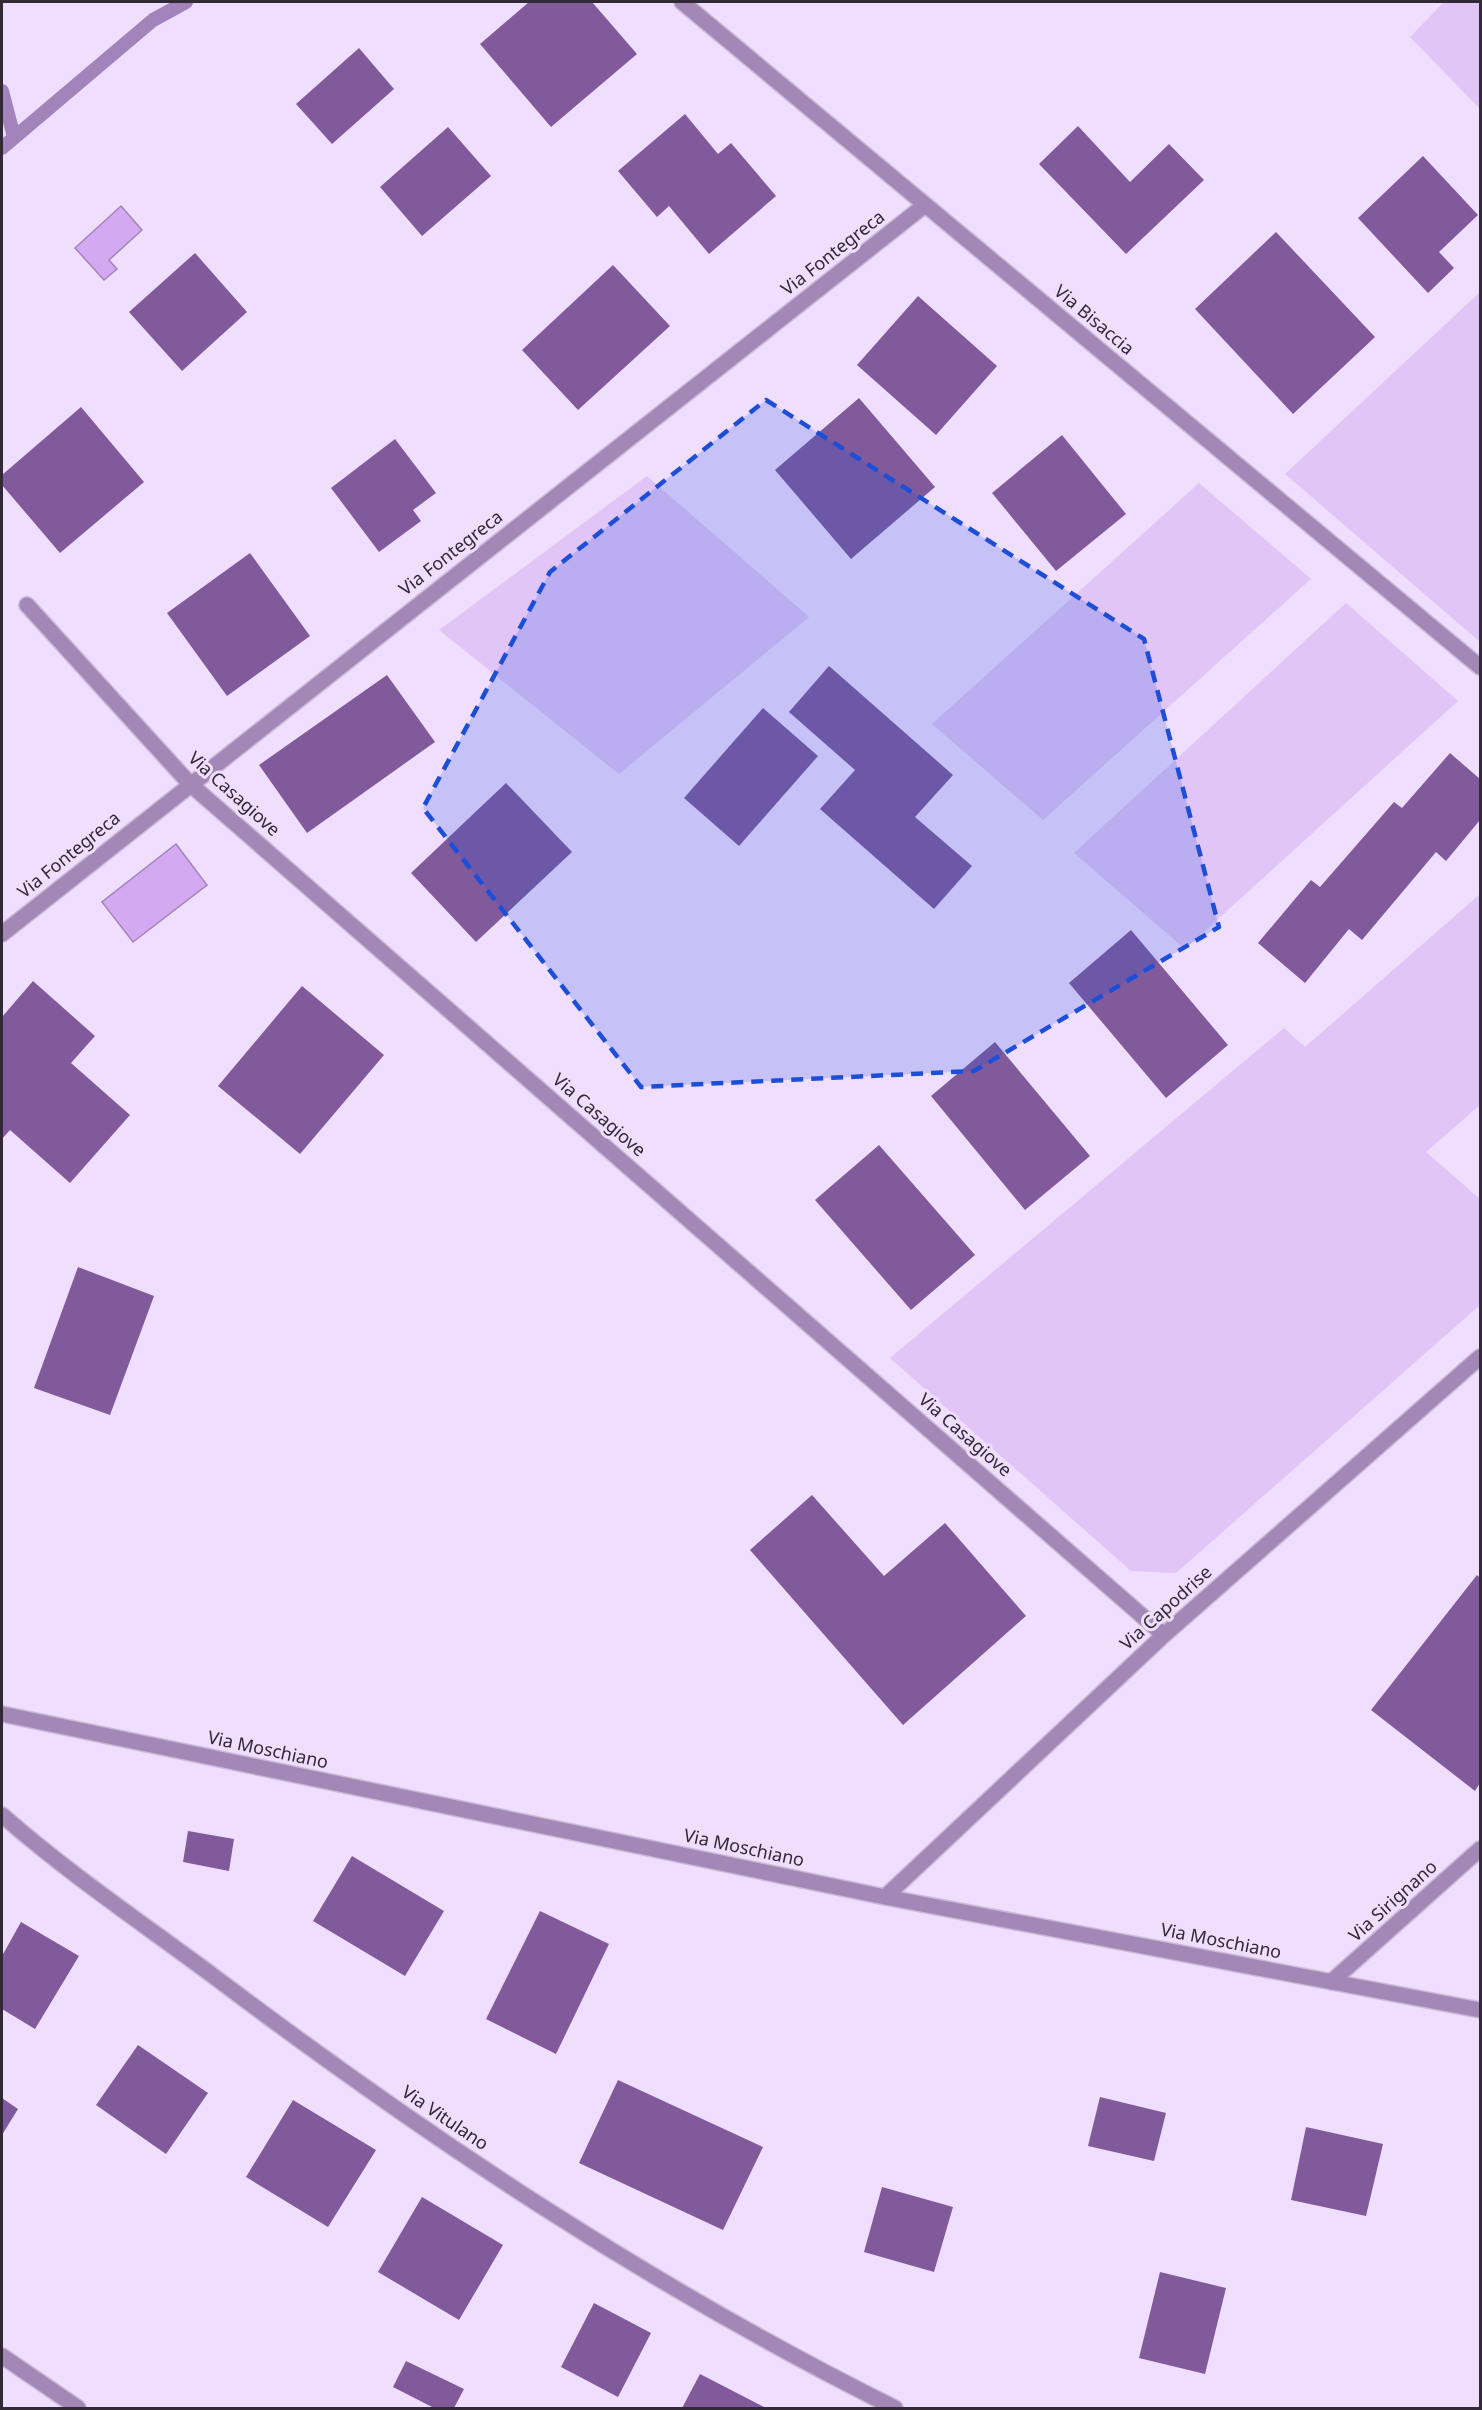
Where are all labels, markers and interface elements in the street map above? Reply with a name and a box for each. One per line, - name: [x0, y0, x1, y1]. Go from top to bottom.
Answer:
- street label: Via Fontegreca: [776, 204, 889, 300]
- street label: Via Bisaccia: [1050, 279, 1140, 360]
- street label: Via Fontegreca: [394, 504, 507, 600]
- street label: Via Casagiove: [184, 746, 286, 841]
- street label: Via Fontegreca: [12, 805, 125, 903]
- street label: Via Casagiove: [548, 1067, 651, 1161]
- street label: Via Casagiove: [914, 1387, 1017, 1481]
- street label: Via Capodrise: [1114, 1560, 1216, 1655]
- street label: Via Moschiano: [206, 1725, 331, 1774]
- street label: Via Moschiano: [682, 1823, 807, 1872]
- street label: Via Sirignano: [1343, 1854, 1442, 1946]
- street label: Via Moschiano: [1159, 1917, 1284, 1963]
- street label: Via Vitulano: [397, 2079, 494, 2155]

